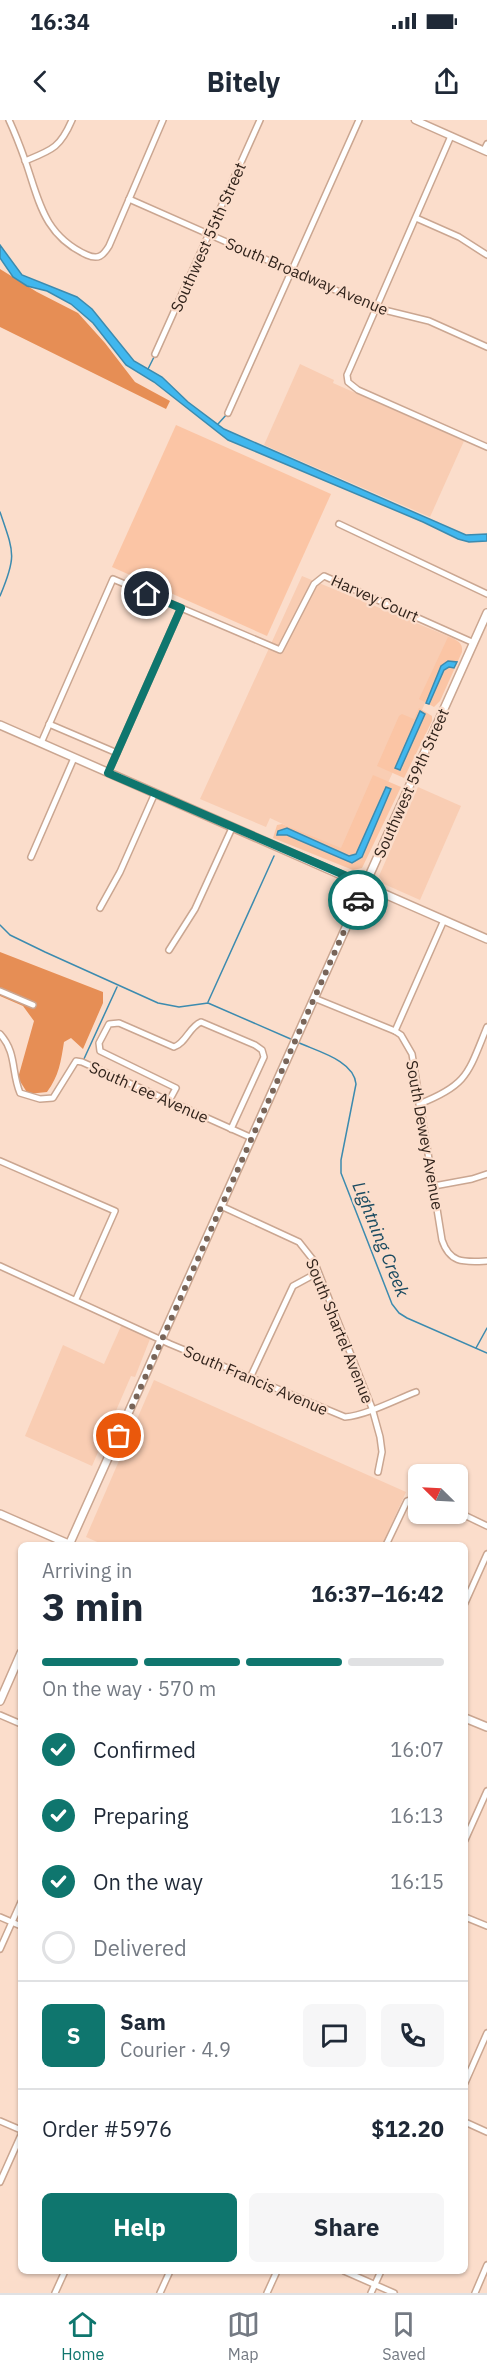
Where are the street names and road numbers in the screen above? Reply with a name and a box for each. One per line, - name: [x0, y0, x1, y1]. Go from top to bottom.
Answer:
- street label: Southwest 55th Street: [166, 159, 250, 315]
- street label: South Broadway Avenue: [223, 233, 391, 319]
- street label: Harvey Court: [328, 570, 422, 626]
- street label: Southwest 59th Street: [369, 705, 453, 861]
- street label: South Lee Avenue: [86, 1057, 212, 1127]
- street label: South Dewey Avenue: [402, 1059, 448, 1211]
- street label: South Shartel Avenue: [302, 1256, 378, 1407]
- street label: South Francis Avenue: [181, 1341, 331, 1420]

